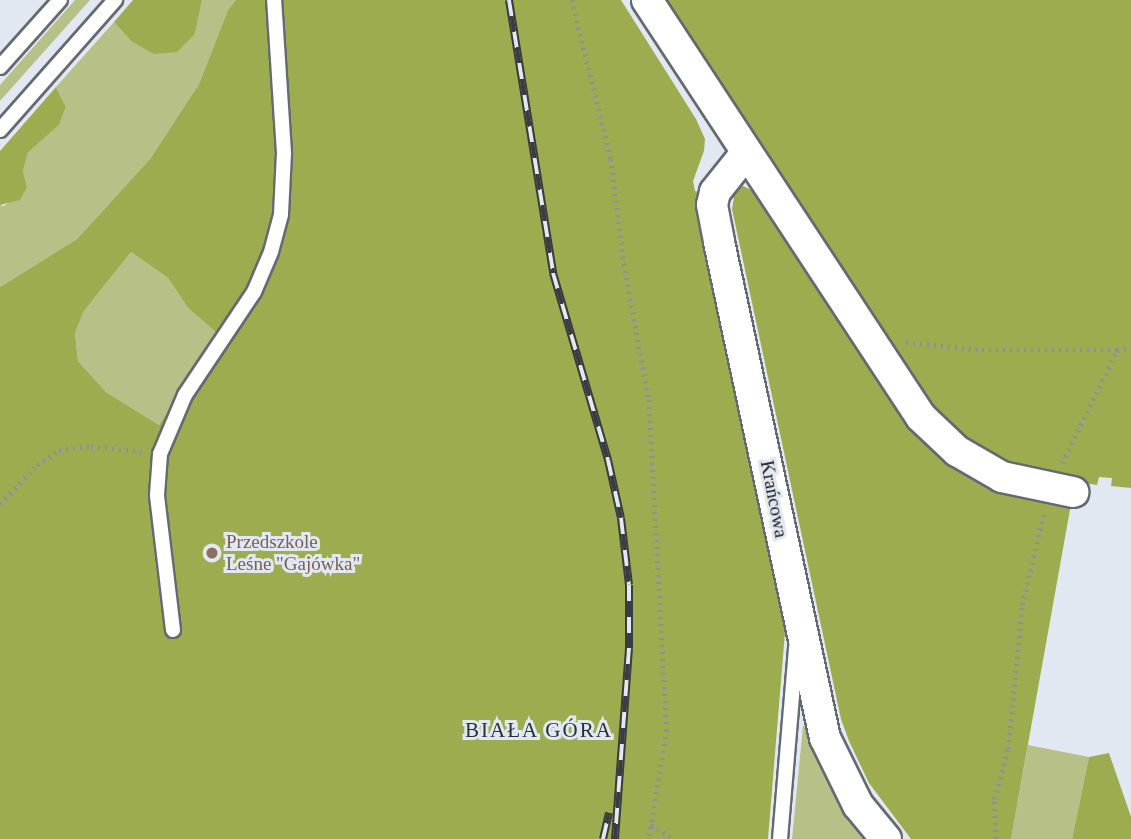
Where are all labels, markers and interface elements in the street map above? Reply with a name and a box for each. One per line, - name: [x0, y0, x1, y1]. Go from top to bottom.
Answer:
- street label: Krańcowa: [755, 459, 793, 539]
- place label: Przedszkole Leśne "Gajówka": [226, 531, 360, 575]
- marker: Przedszkole Leśne "Gajówka": [204, 545, 220, 561]
- district label: BIAŁA GÓRA: [466, 717, 612, 743]

